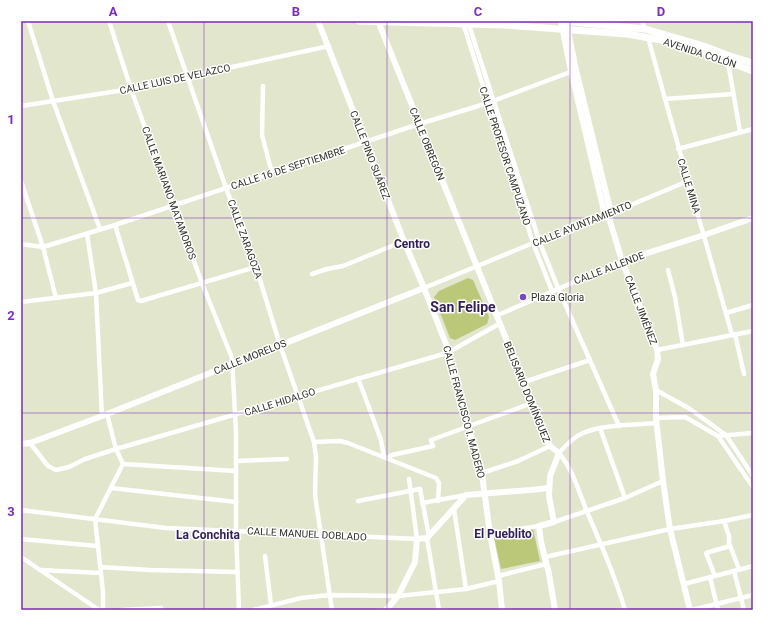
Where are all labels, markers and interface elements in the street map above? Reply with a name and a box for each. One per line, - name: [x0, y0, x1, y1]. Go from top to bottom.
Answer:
- text: A: [109, 4, 118, 19]
- text: B: [292, 4, 300, 19]
- text: C: [474, 4, 483, 19]
- text: D: [657, 4, 665, 19]
- street label: AVENIDA COLÓN: [662, 35, 738, 70]
- street label: CALLE LUIS DE VELAZCO: [119, 62, 231, 96]
- street label: CALLE PROFESOR CAMPUZANO: [477, 85, 533, 227]
- street label: CALLE OBREGÓN: [407, 106, 448, 182]
- street label: CALLE PINO SUÁREZ: [348, 109, 393, 201]
- text: 1: [7, 112, 15, 127]
- street label: CALLE MARIANO MATAMOROS: [140, 125, 198, 261]
- street label: CALLE 16 DE SEPTIEMBRE: [229, 144, 347, 192]
- street label: CALLE MINA: [675, 157, 703, 215]
- street label: CALLE ZARAGOZA: [226, 198, 265, 280]
- street label: CALLE AYUNTAMIENTO: [531, 199, 633, 249]
- district label: Centro: [394, 237, 430, 251]
- street label: CALLE ALLENDE: [572, 249, 646, 286]
- street label: CALLE JIMÉNEZ: [623, 273, 660, 346]
- marker: Plaza Gloria: [518, 292, 528, 302]
- place label: Plaza Gloria: [531, 292, 584, 303]
- district label: San Felipe: [430, 299, 496, 315]
- text: 2: [7, 308, 15, 323]
- street label: CALLE MORELOS: [212, 337, 288, 377]
- street label: BELISARIO DOMÍNGUEZ: [502, 340, 553, 444]
- street label: CALLE FRANCISCO I. MADERO: [441, 344, 487, 480]
- street label: CALLE HIDALGO: [243, 386, 317, 418]
- text: 3: [7, 504, 15, 519]
- street label: CALLE MANUEL DOBLADO: [247, 525, 367, 543]
- district label: El Pueblito: [474, 527, 532, 541]
- district label: La Conchita: [176, 528, 241, 542]

